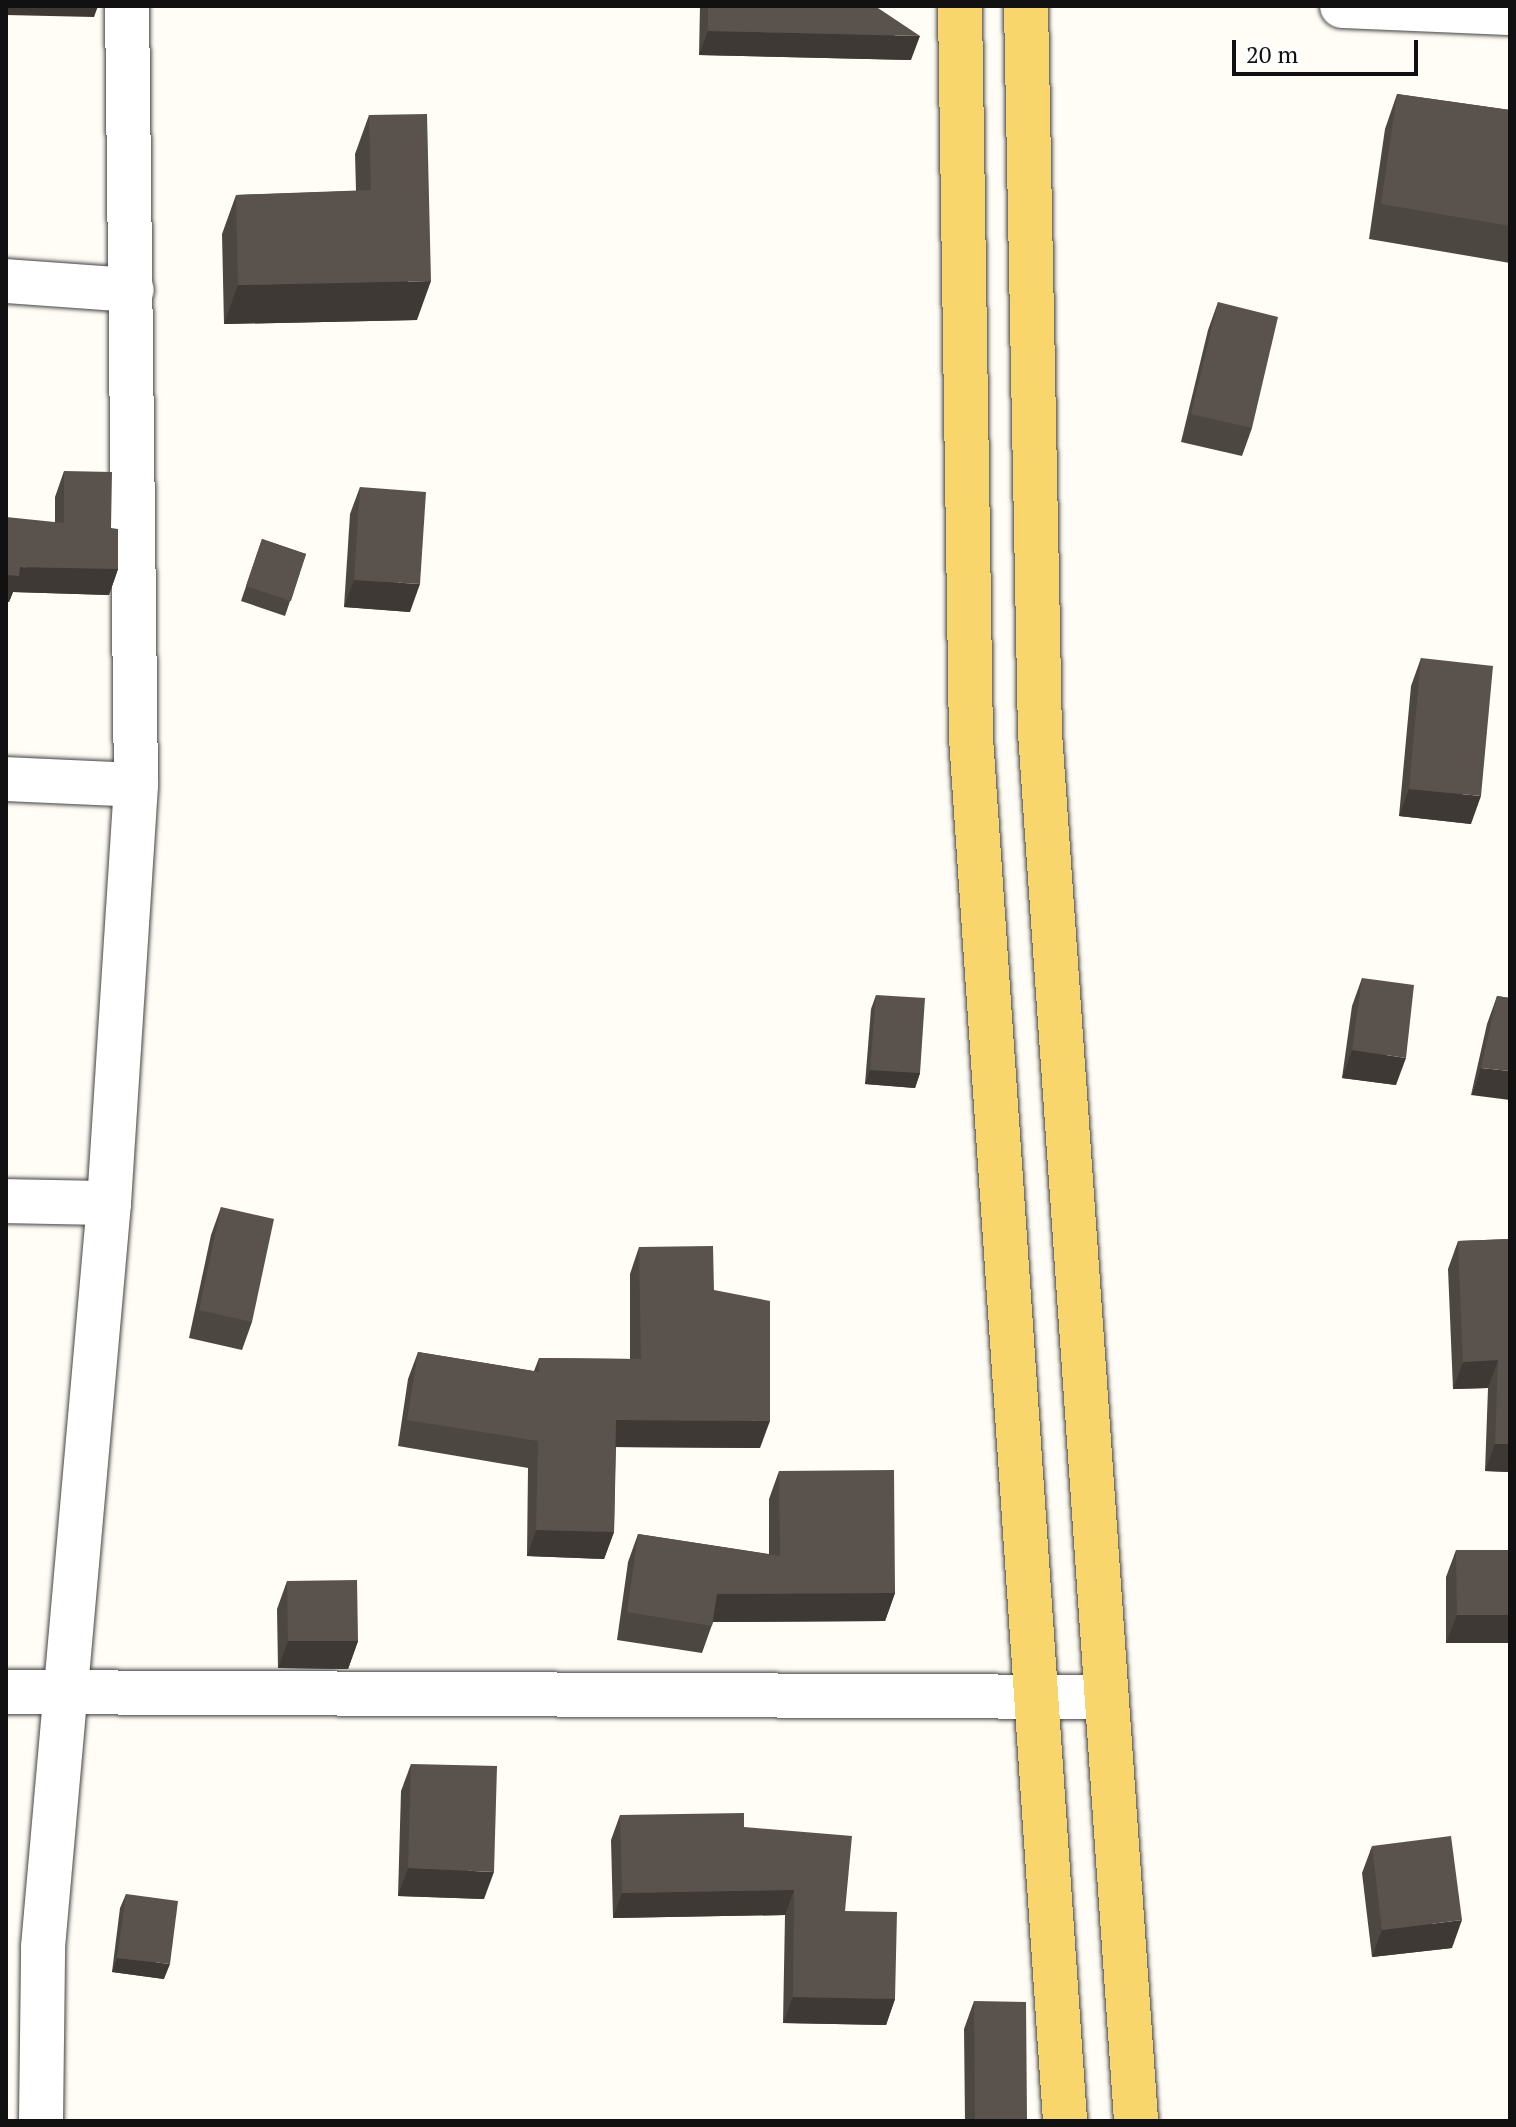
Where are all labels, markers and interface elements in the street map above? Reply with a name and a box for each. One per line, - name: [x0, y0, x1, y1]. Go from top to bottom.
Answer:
- scale bar: [1236, 24, 1422, 74]
- text: 20 m: [1246, 38, 1298, 70]

